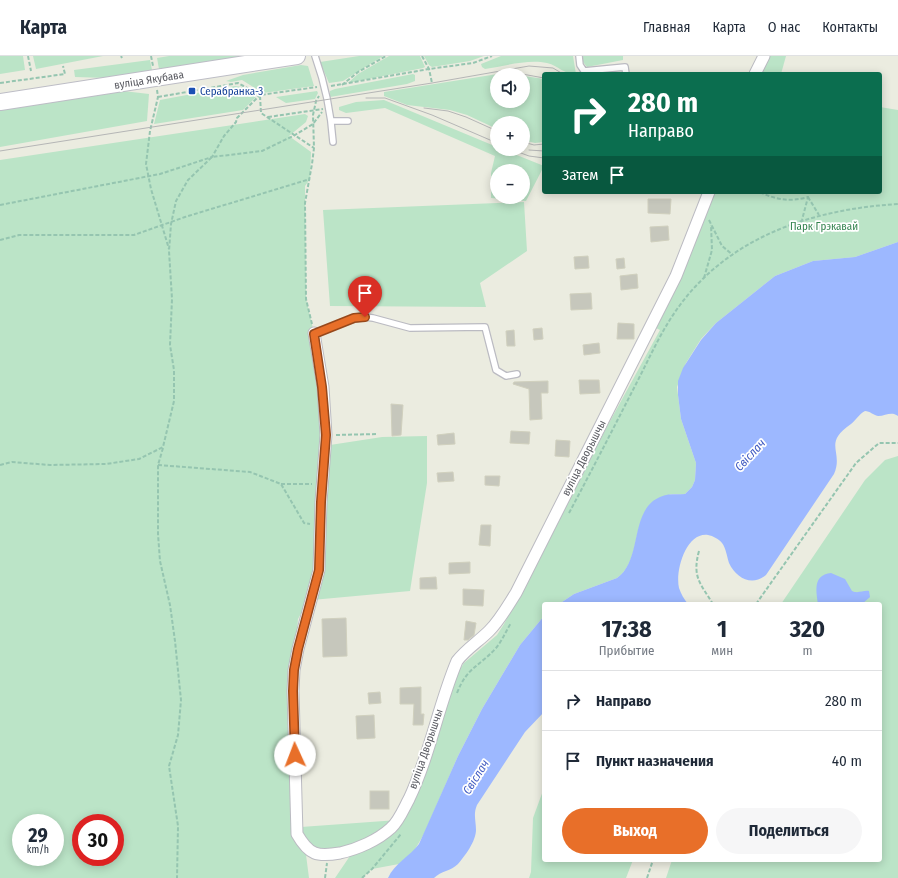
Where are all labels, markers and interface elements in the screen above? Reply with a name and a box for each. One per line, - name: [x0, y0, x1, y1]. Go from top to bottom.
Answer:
- text: Карта: [20, 16, 67, 39]
- text: Главная: [643, 19, 690, 36]
- text: Карта: [712, 19, 746, 36]
- text: О нас: [768, 19, 800, 36]
- text: Контакты: [822, 19, 878, 36]
- street label: вуліца Якубава: [113, 68, 185, 92]
- map controls: [490, 68, 530, 204]
- button: sound: [490, 68, 530, 108]
- place label: Серабранка-3: [200, 85, 263, 98]
- marker: Серабранка-3: [187, 86, 197, 96]
- text: 280 m: [628, 86, 698, 119]
- icon: right: [562, 88, 614, 140]
- button: +: [490, 116, 530, 156]
- text: Направо: [628, 120, 694, 142]
- button: −: [490, 164, 530, 204]
- icon: arrive: [606, 164, 628, 186]
- text: Затем: [562, 166, 598, 184]
- park label: Парк Грэкавай: [790, 220, 858, 233]
- pin: [348, 276, 382, 317]
- icon: arrive: [354, 282, 376, 304]
- street label: вуліца Дворышчы: [559, 418, 609, 498]
- water label: Свіслач: [732, 436, 768, 474]
- text: 17:38: [602, 615, 652, 643]
- text: 1: [717, 615, 727, 643]
- text: 320: [790, 615, 825, 643]
- text: Прибытие: [599, 643, 655, 658]
- text: мин: [711, 643, 733, 658]
- text: m: [803, 643, 813, 658]
- icon: right: [562, 690, 584, 712]
- text: Направо: [596, 692, 651, 710]
- text: 280 m: [825, 692, 862, 710]
- street label: вуліца Дворышчы: [406, 707, 446, 791]
- position arrow: [274, 734, 316, 776]
- icon: arrive: [562, 750, 584, 772]
- text: Пункт назначения: [596, 752, 714, 770]
- text: 40 m: [832, 752, 862, 770]
- water label: Свіслач: [460, 757, 492, 797]
- button: Выход: [562, 808, 708, 854]
- button: Поделиться: [716, 808, 862, 854]
- speed limit sign: 30: [72, 814, 124, 866]
- text: 29: [28, 823, 48, 847]
- text: km/h: [27, 844, 49, 856]

